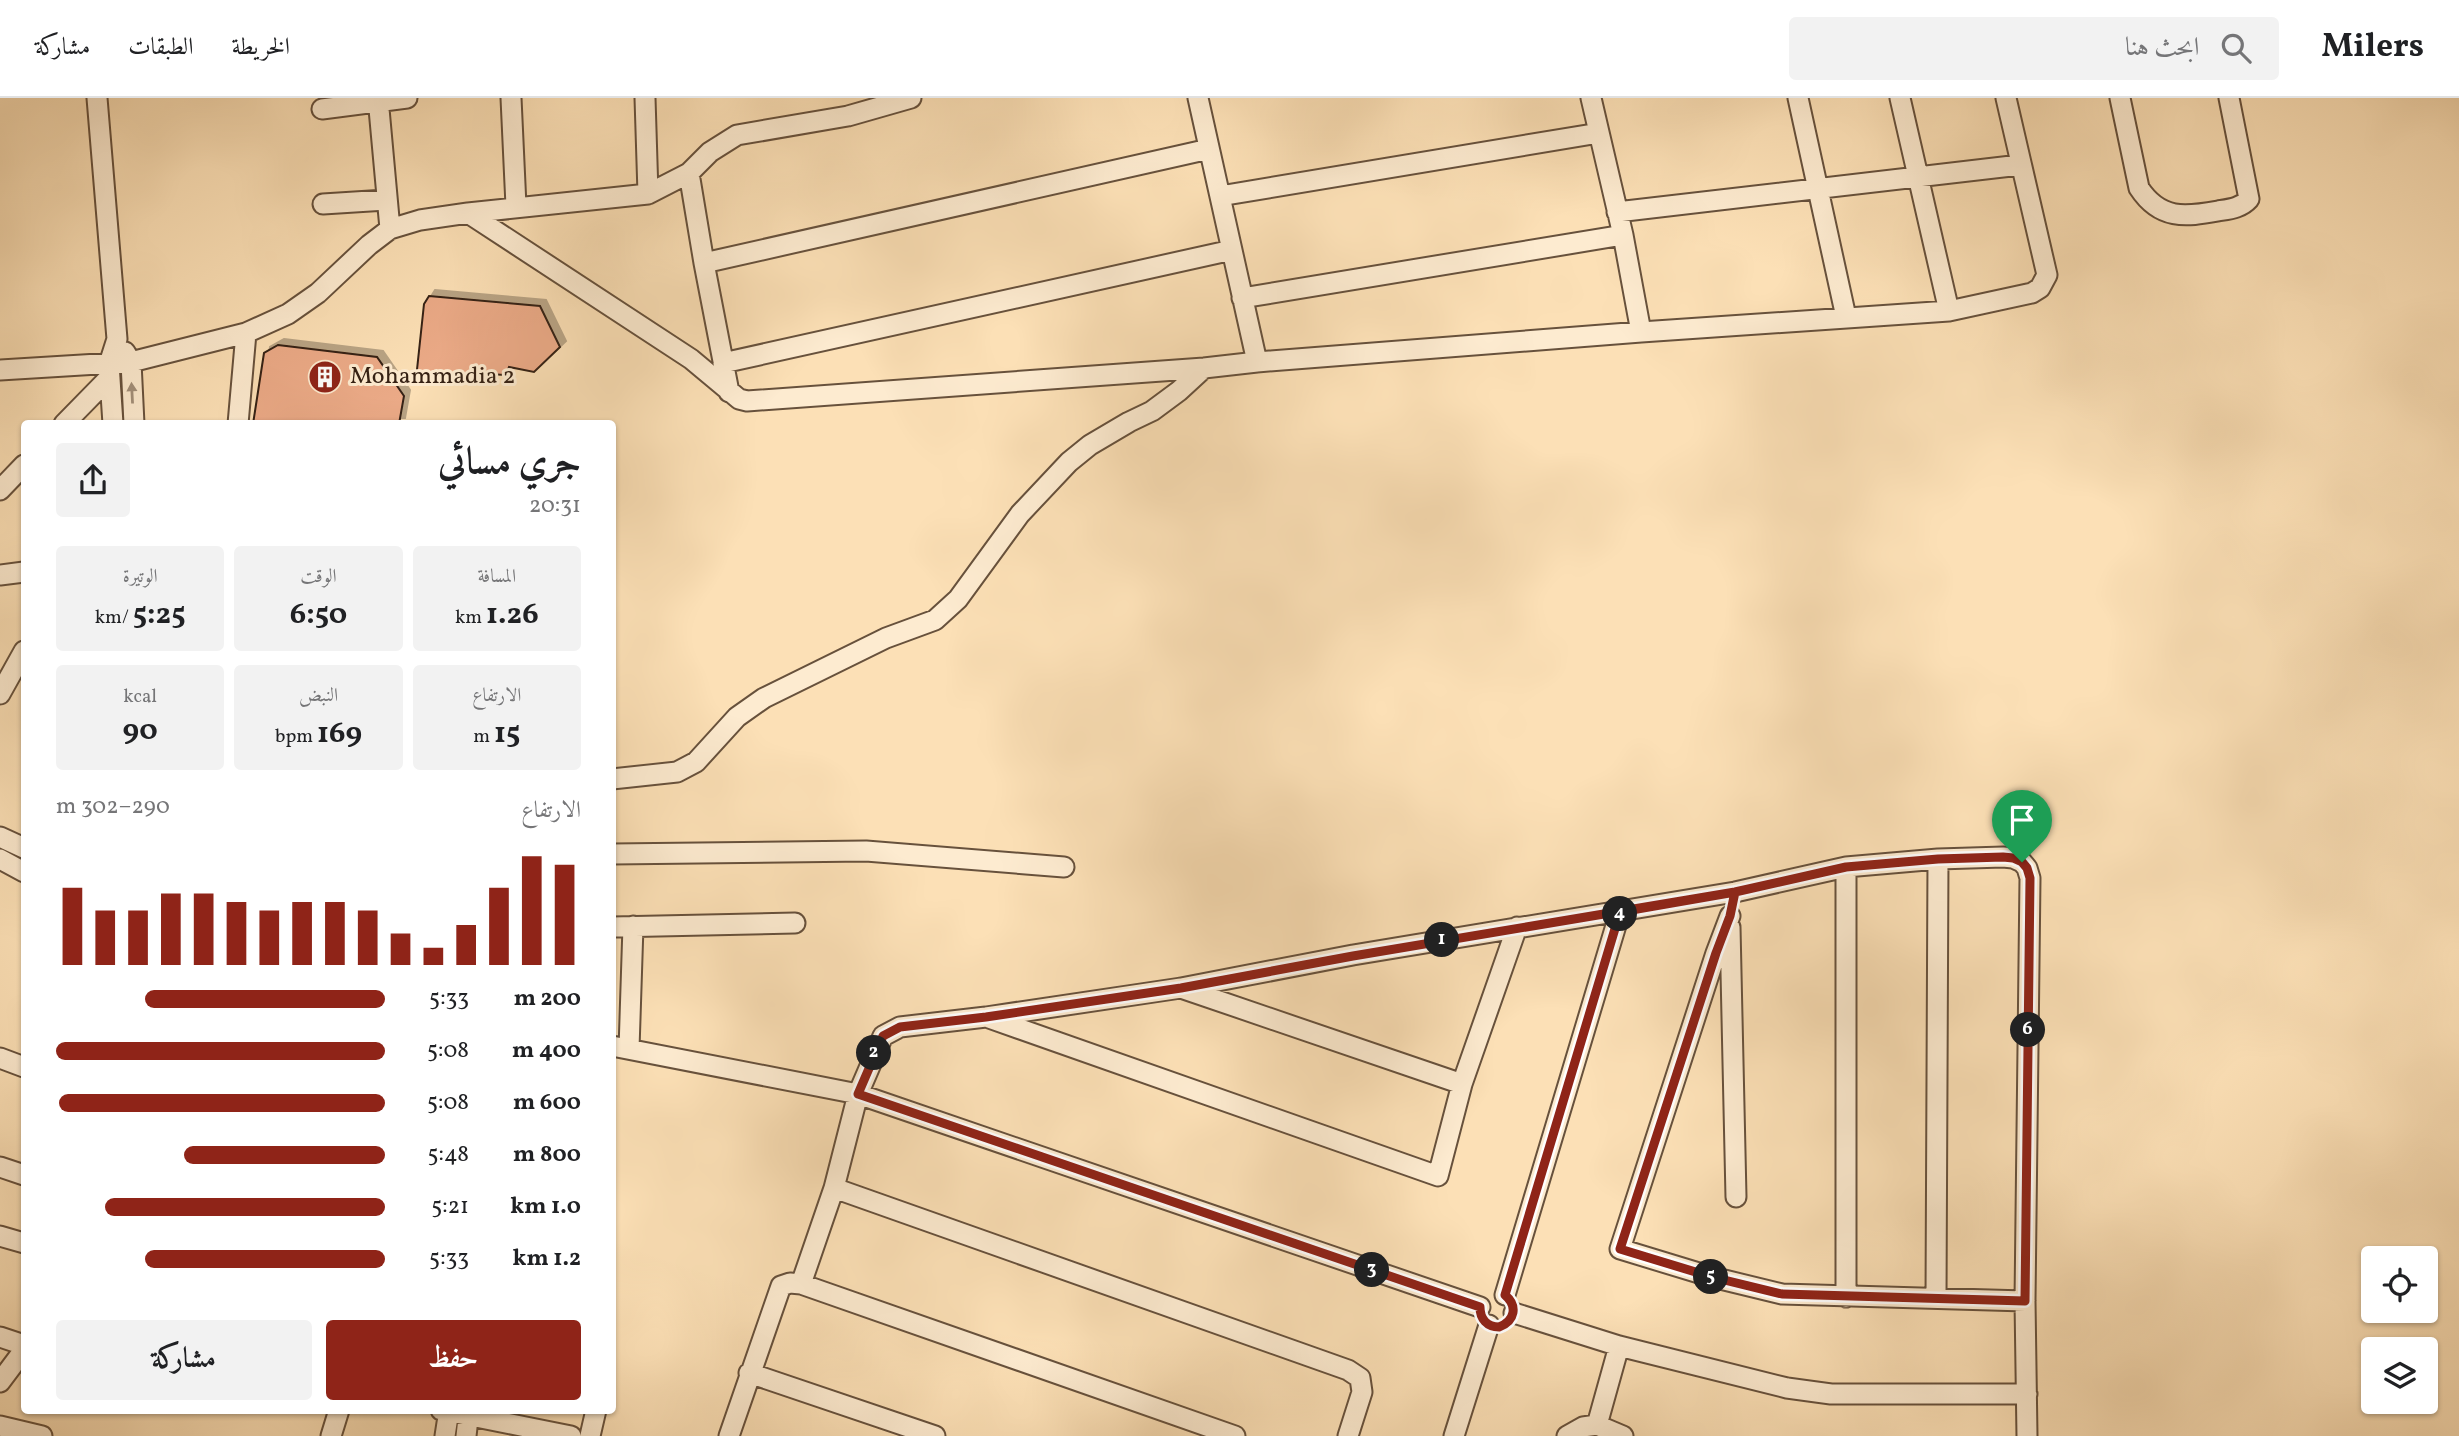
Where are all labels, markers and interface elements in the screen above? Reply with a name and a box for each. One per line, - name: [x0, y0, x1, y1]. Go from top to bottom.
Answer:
- search box: [1789, 17, 2279, 80]
- text: Milers: [2321, 25, 2424, 71]
- icon: search: [2217, 29, 2255, 67]
- text: ابحث هنا: [2125, 30, 2199, 66]
- text: مشاركة: [35, 31, 90, 65]
- text: الطبقات: [128, 31, 194, 65]
- text: الخريطة: [232, 31, 290, 65]
- building icon: Mohammadia 2: [306, 358, 344, 396]
- place label: Mohammadia 2: [350, 360, 515, 394]
- one-way arrow: [127, 382, 138, 404]
- text: جري مسائي: [438, 437, 581, 490]
- button: share: [56, 443, 130, 517]
- text: 20:31: [529, 490, 581, 522]
- text: الوتيرة: [123, 564, 158, 590]
- text: الوقت: [300, 564, 337, 590]
- text: المسافة: [477, 564, 516, 590]
- text: 5:25: [133, 594, 186, 636]
- text: 6:50: [290, 594, 347, 636]
- text: 1.26: [486, 594, 539, 636]
- text: /km: [95, 605, 133, 631]
- text: km: [455, 605, 486, 631]
- text: النبض: [299, 683, 338, 709]
- text: الارتفاع: [472, 683, 521, 709]
- text: kcal: [123, 684, 157, 710]
- text: 90: [123, 710, 158, 752]
- text: 169: [317, 713, 362, 755]
- text: 15: [494, 713, 520, 755]
- text: bpm: [275, 724, 317, 750]
- text: m: [473, 724, 494, 750]
- pin: [1992, 790, 2052, 862]
- text: 290–302 m: [56, 791, 170, 823]
- text: الارتفاع: [521, 795, 581, 827]
- icon: arrive: [2003, 801, 2041, 839]
- pin: 4: [1602, 896, 1638, 932]
- text: 4: [1614, 900, 1625, 926]
- pin: 1: [1424, 922, 1460, 958]
- text: 1: [1438, 926, 1445, 952]
- text: 5:33: [429, 983, 469, 1015]
- text: 200 m: [514, 983, 581, 1015]
- pin: 6: [2010, 1012, 2046, 1048]
- text: 6: [2022, 1016, 2033, 1042]
- text: 5:08: [427, 1035, 469, 1067]
- text: 400 m: [512, 1035, 581, 1067]
- pin: 2: [856, 1035, 892, 1070]
- text: 2: [869, 1039, 878, 1065]
- text: 5:08: [427, 1087, 469, 1119]
- text: 600 m: [513, 1087, 581, 1119]
- text: 5:48: [428, 1139, 469, 1171]
- text: 800 m: [513, 1139, 581, 1171]
- text: 5:21: [431, 1191, 469, 1223]
- text: 1.0 km: [510, 1191, 581, 1223]
- text: 5:33: [429, 1243, 469, 1275]
- text: 1.2 km: [512, 1243, 581, 1275]
- map controls: [2361, 1246, 2438, 1414]
- button: locate: [2361, 1246, 2438, 1323]
- pin: 3: [1354, 1252, 1390, 1288]
- text: 3: [1367, 1256, 1376, 1282]
- pin: 5: [1694, 1260, 1728, 1294]
- text: 5: [1706, 1263, 1715, 1289]
- button: مشاركة: [56, 1320, 312, 1400]
- button: حفظ: [326, 1320, 581, 1400]
- button: layers: [2361, 1337, 2438, 1414]

